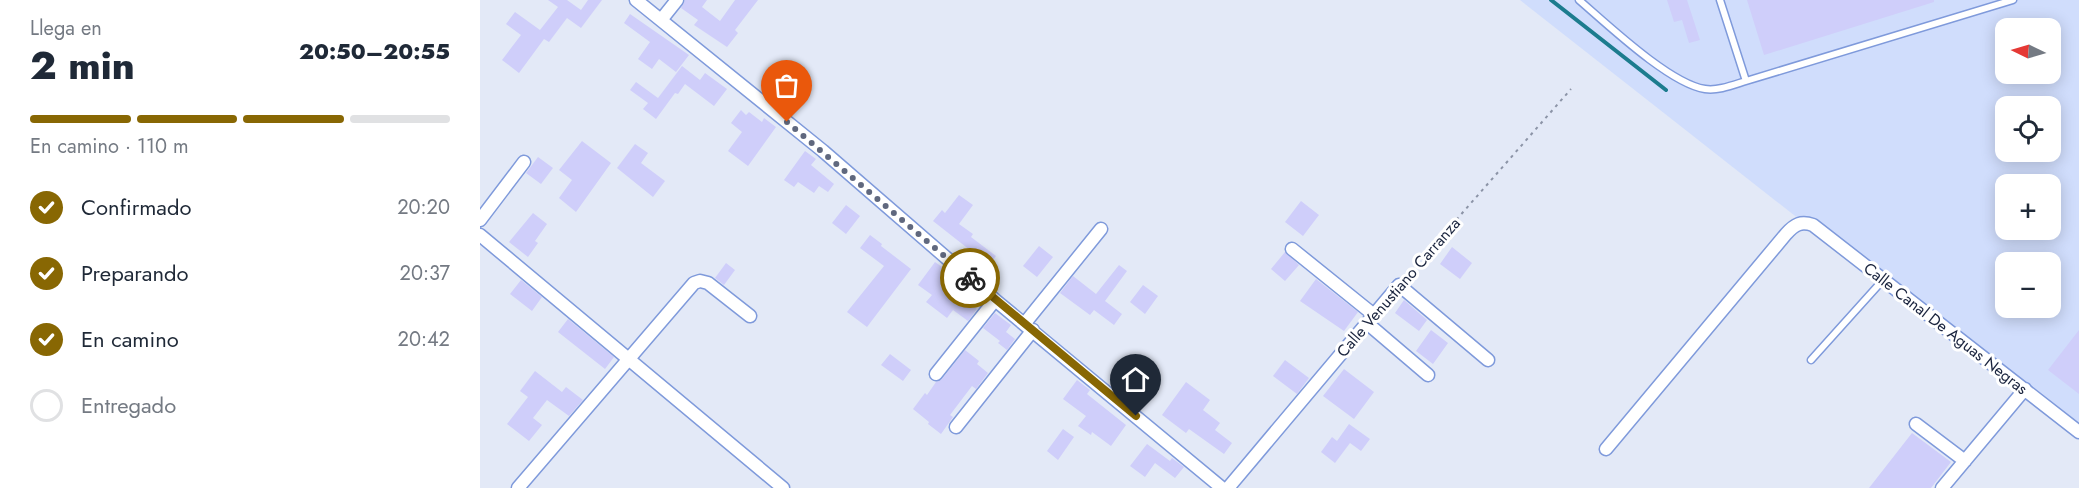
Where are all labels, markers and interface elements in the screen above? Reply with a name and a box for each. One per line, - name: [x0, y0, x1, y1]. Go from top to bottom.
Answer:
- text: Llega en: [30, 14, 102, 43]
- north arrow: [1995, 18, 2061, 84]
- map controls: [1995, 18, 2061, 318]
- text: 20:50–20:55: [299, 35, 450, 67]
- text: 2 min: [30, 37, 135, 94]
- pin: [761, 60, 812, 122]
- icon: bag: [770, 69, 803, 102]
- button: locate: [1995, 96, 2061, 162]
- text: En camino · 110 m: [30, 132, 189, 161]
- button: +: [1995, 174, 2061, 240]
- icon: check: [30, 191, 63, 224]
- text: Confirmado: [81, 191, 191, 223]
- text: 20:20: [397, 193, 450, 222]
- street label: Calle Venustiano Carranza: [1331, 213, 1466, 362]
- courier: [940, 248, 1000, 308]
- button: −: [1995, 252, 2061, 318]
- icon: check: [30, 257, 63, 290]
- text: Preparando: [81, 257, 189, 289]
- street label: Calle Canal De Aguas Negras: [1859, 257, 2033, 400]
- text: 20:37: [400, 259, 450, 288]
- icon: bike: [954, 262, 987, 295]
- icon: check: [30, 323, 63, 356]
- text: En camino: [81, 323, 179, 355]
- text: 20:42: [398, 325, 450, 354]
- pin: [1110, 354, 1161, 416]
- icon: home: [1119, 363, 1152, 396]
- text: Entregado: [81, 389, 176, 421]

